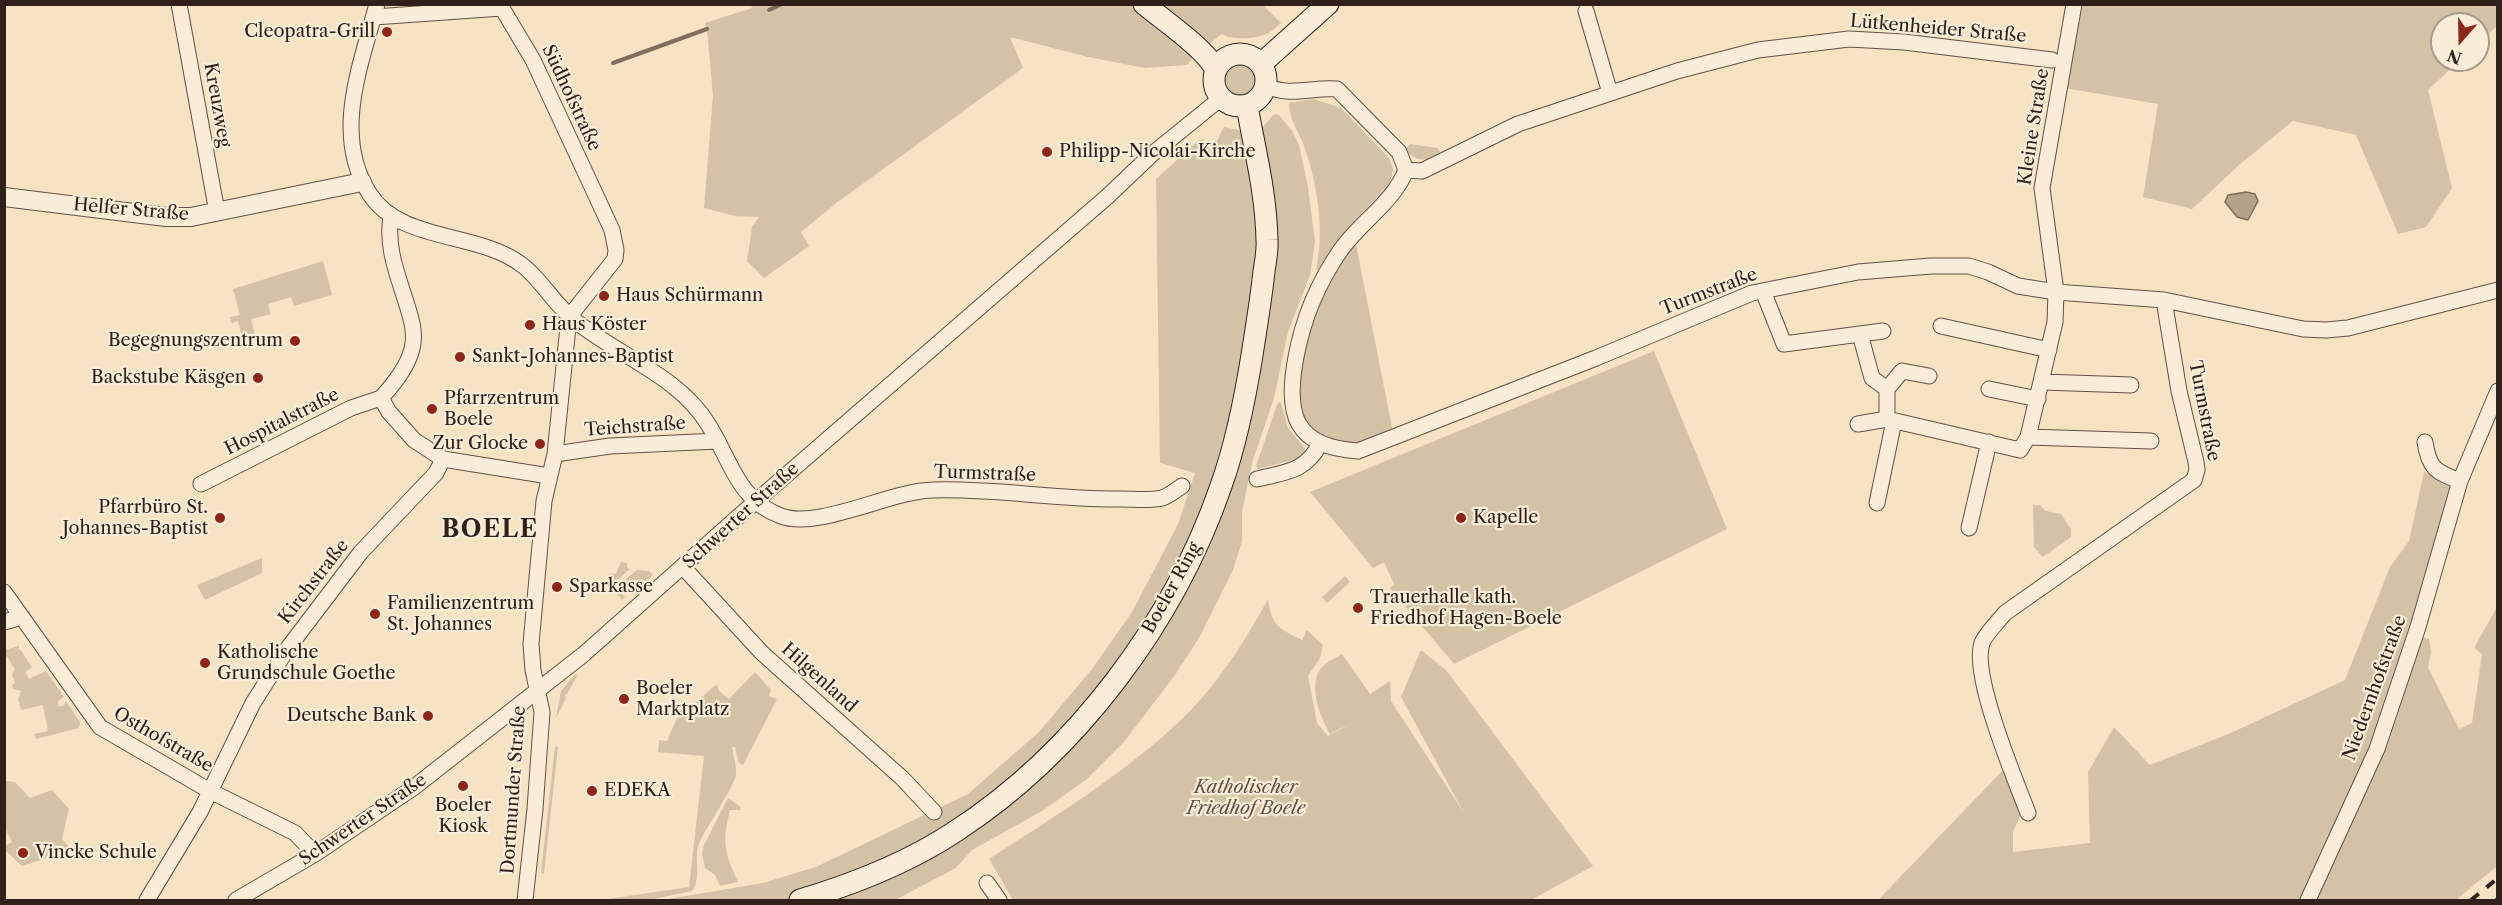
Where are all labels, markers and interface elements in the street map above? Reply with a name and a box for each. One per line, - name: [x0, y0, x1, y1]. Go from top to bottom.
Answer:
- street label: Lütkenheider Straße: [1849, 11, 2027, 47]
- north arrow: [2430, 12, 2490, 72]
- place label: Cleopatra-Grill: [244, 21, 375, 43]
- marker: Cleopatra-Grill: [380, 25, 394, 39]
- street label: Südhofstraße: [537, 41, 605, 155]
- text: N: [2445, 45, 2464, 69]
- street label: Kreuzweg: [199, 61, 235, 149]
- street label: Kleine Straße: [2014, 67, 2054, 187]
- place label: Philipp-Nicolai-Kirche: [1059, 141, 1255, 163]
- marker: Philipp-Nicolai-Kirche: [1040, 145, 1054, 159]
- street label: Helfer Straße: [72, 194, 190, 226]
- street label: Turmstraße: [1658, 264, 1760, 320]
- place label: Haus Schürmann: [616, 285, 763, 307]
- marker: Haus Schürmann: [597, 289, 611, 303]
- place label: Haus Köster: [542, 314, 647, 336]
- marker: Haus Köster: [523, 318, 537, 332]
- place label: Begegnungszentrum: [108, 330, 283, 352]
- marker: Begegnungszentrum: [288, 334, 302, 348]
- place label: Sankt-Johannes-Baptist: [472, 346, 674, 368]
- marker: Sankt-Johannes-Baptist: [453, 350, 467, 364]
- street label: Turmstraße: [2184, 359, 2224, 463]
- place label: Backstube Käsgen: [91, 367, 246, 389]
- marker: Backstube Käsgen: [251, 371, 265, 385]
- street label: Hospitalstraße: [221, 384, 343, 460]
- place label: Pfarrzentrum Boele: [444, 388, 559, 430]
- marker: Pfarrzentrum Boele: [425, 402, 439, 416]
- street label: Teichstraße: [584, 413, 686, 441]
- place label: Zur Glocke: [432, 433, 528, 455]
- marker: Zur Glocke: [533, 437, 547, 451]
- street label: Schwerter Straße: [679, 458, 803, 574]
- street label: Turmstraße: [934, 461, 1036, 487]
- place label: Pfarrbüro St. Johannes-Baptist: [62, 497, 208, 540]
- place label: Kapelle: [1473, 507, 1538, 529]
- marker: Pfarrbüro St. Johannes-Baptist: [213, 511, 227, 525]
- marker: Kapelle: [1454, 511, 1468, 525]
- district label: BOELE: [441, 516, 539, 544]
- street label: Kirchstraße: [274, 535, 354, 629]
- street label: Boeler Ring: [1138, 539, 1206, 637]
- place label: Sparkasse: [569, 576, 653, 598]
- marker: Sparkasse: [550, 580, 564, 594]
- place label: Trauerhalle kath. Friedhof Hagen-Boele: [1370, 587, 1562, 630]
- place label: Familienzentrum St. Johannes: [387, 593, 534, 636]
- marker: Trauerhalle kath. Friedhof Hagen-Boele: [1351, 601, 1365, 615]
- marker: Familienzentrum St. Johannes: [368, 607, 382, 621]
- street label: Niedernhofstraße: [2339, 613, 2411, 763]
- street label: Hilgenland: [777, 638, 861, 718]
- place label: Katholische Grundschule Goethe: [217, 642, 396, 684]
- marker: Katholische Grundschule Goethe: [198, 656, 212, 670]
- place label: Boeler Marktplatz: [636, 678, 729, 720]
- marker: Boeler Marktplatz: [617, 692, 631, 706]
- street label: Osthofstraße: [109, 703, 217, 777]
- place label: Deutsche Bank: [287, 705, 416, 727]
- street label: Dortmunder Straße: [497, 705, 531, 875]
- marker: Deutsche Bank: [421, 709, 435, 723]
- street label: Schwerter Straße: [295, 769, 431, 871]
- park label: Katholischer Friedhof Boele: [1187, 777, 1305, 820]
- marker: Boeler Kiosk: [456, 779, 470, 793]
- place label: EDEKA: [604, 780, 671, 802]
- marker: EDEKA: [585, 784, 599, 798]
- place label: Boeler Kiosk: [435, 795, 491, 838]
- place label: Vincke Schule: [35, 842, 157, 864]
- marker: Vincke Schule: [16, 846, 30, 860]

